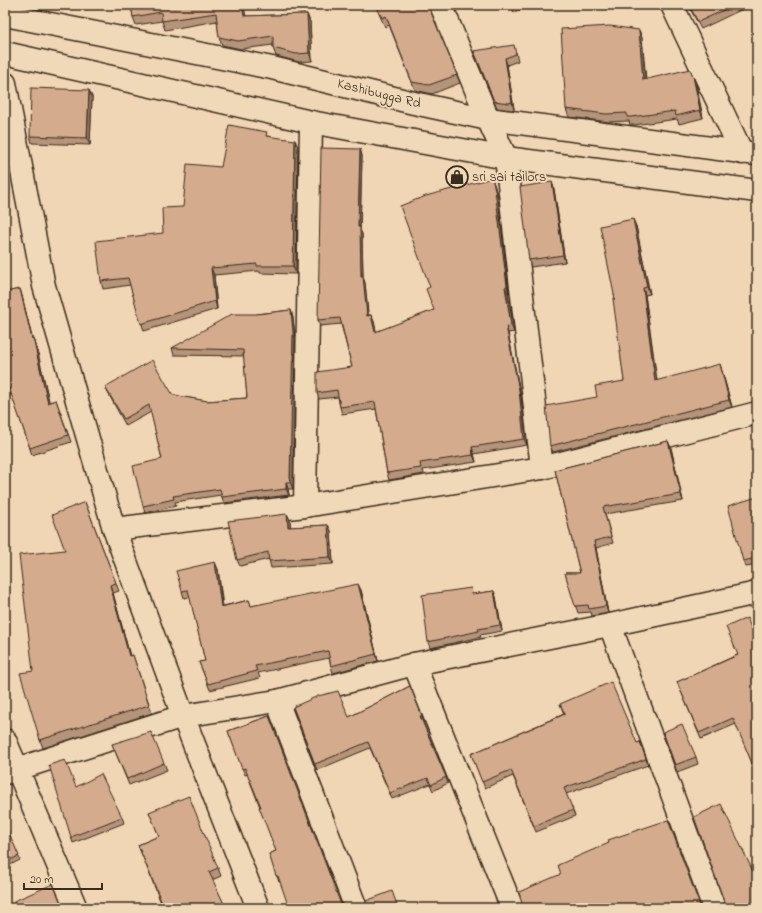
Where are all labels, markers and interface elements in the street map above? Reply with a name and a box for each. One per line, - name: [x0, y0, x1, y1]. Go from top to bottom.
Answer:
- street label: Kashibugga Rd: [335, 73, 423, 116]
- shop icon: sri sai tailors: [444, 164, 470, 190]
- place label: sri sai tailors: [472, 167, 546, 188]
- scale bar: [24, 865, 102, 891]
- text: 20 m: [30, 871, 53, 889]

